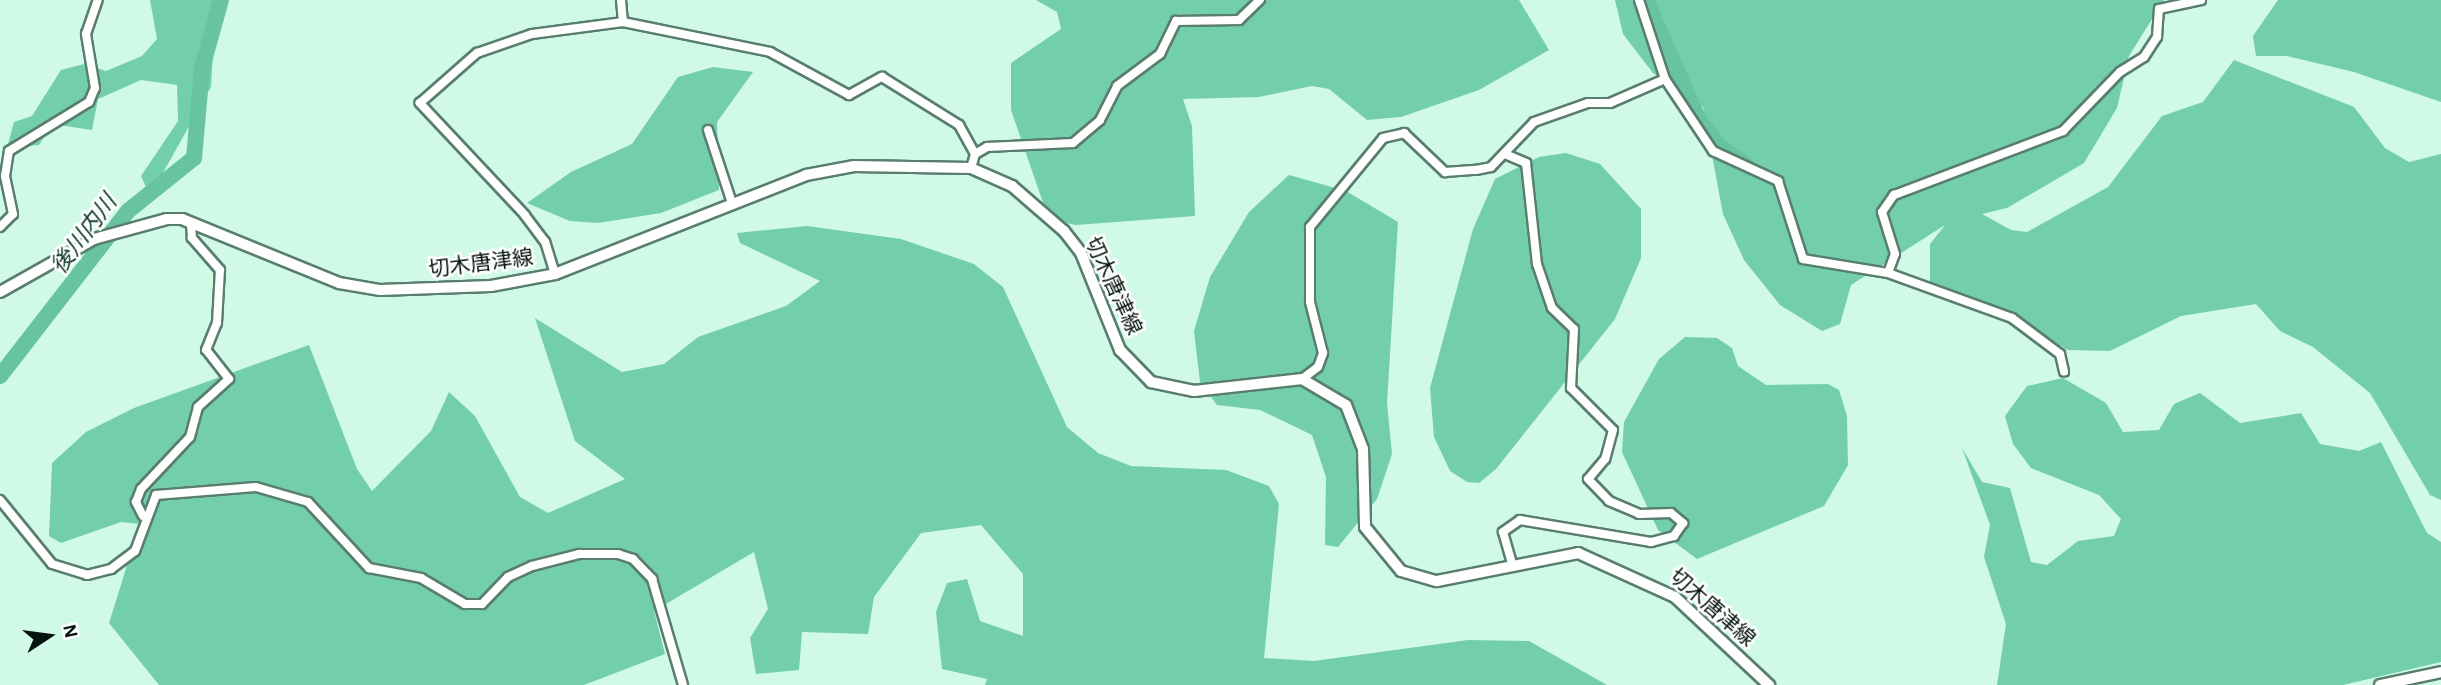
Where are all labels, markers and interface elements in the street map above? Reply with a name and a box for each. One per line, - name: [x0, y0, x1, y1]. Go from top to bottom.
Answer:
- water label: 後川内川: [46, 190, 124, 280]
- street label: 切木唐津線: [1079, 233, 1147, 339]
- street label: 切木唐津線: [427, 245, 535, 283]
- street label: 切木唐津線: [1664, 564, 1760, 652]
- north arrow: [14, 601, 84, 671]
- text: N: [59, 623, 81, 640]

